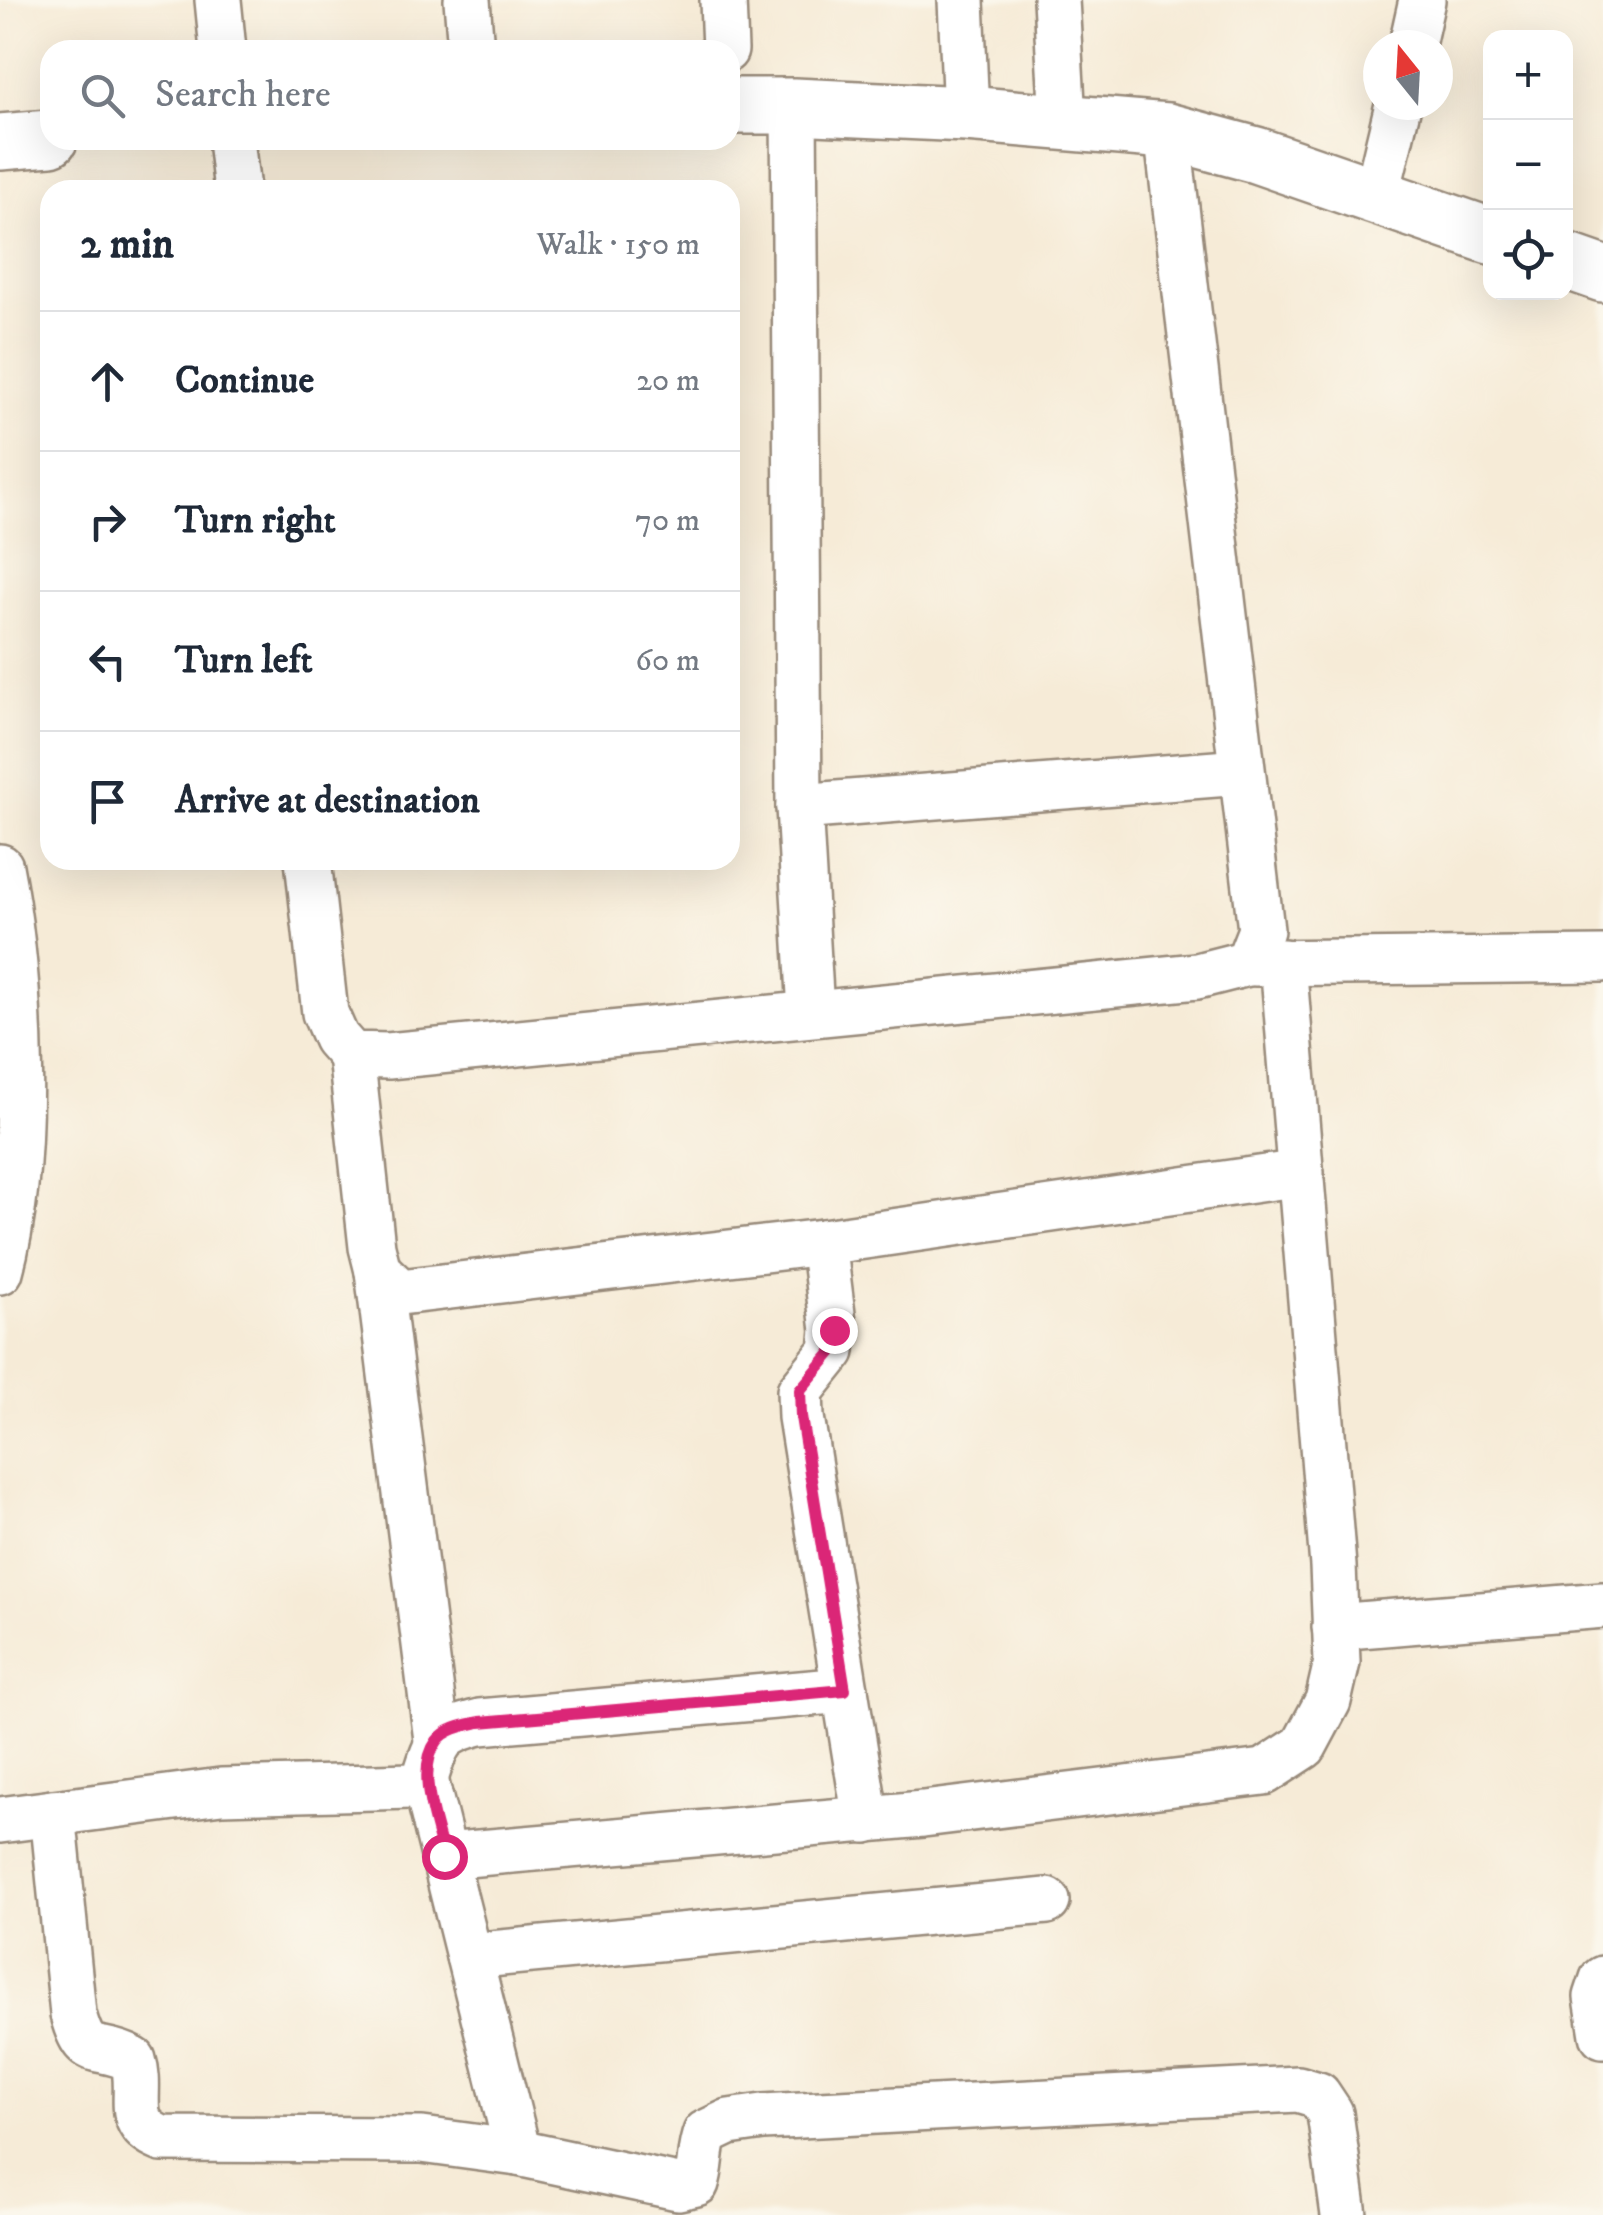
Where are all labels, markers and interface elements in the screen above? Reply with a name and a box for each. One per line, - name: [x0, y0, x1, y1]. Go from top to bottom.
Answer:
- north arrow: [1363, 30, 1453, 120]
- map controls: [1483, 30, 1573, 300]
- button: +: [1483, 30, 1573, 120]
- search box: [40, 40, 740, 150]
- icon: search: [75, 68, 130, 123]
- text: Search here: [155, 71, 331, 119]
- button: −: [1483, 120, 1573, 210]
- button: locate: [1483, 210, 1573, 300]
- text: 2 min: [80, 219, 174, 271]
- text: Walk · 150 m: [537, 225, 700, 265]
- icon: ahead: [80, 354, 135, 409]
- text: Continue: [175, 357, 314, 405]
- text: 20 m: [636, 361, 700, 401]
- icon: right: [80, 494, 135, 549]
- text: Turn right: [175, 497, 336, 545]
- text: 70 m: [635, 501, 700, 541]
- icon: left: [80, 634, 135, 689]
- text: Turn left: [175, 637, 313, 685]
- text: 60 m: [635, 641, 700, 681]
- icon: arrive: [80, 774, 135, 829]
- text: Arrive at destination: [175, 777, 480, 825]
- route end: [812, 1308, 858, 1354]
- route start: [422, 1834, 468, 1880]

